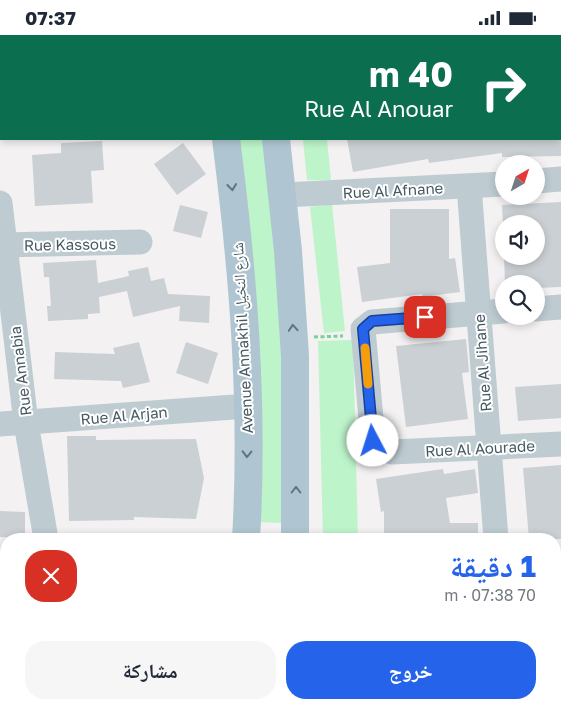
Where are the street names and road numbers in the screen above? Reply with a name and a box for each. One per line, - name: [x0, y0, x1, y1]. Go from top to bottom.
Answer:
- street label: Rue Al Afnane: [342, 178, 444, 202]
- street label: Rue Kassous: [24, 234, 116, 254]
- street label: Avenue Annakhil شارع النخيل: [228, 242, 258, 434]
- street label: Rue Al Jihane: [470, 313, 494, 412]
- street label: Rue Annabia: [6, 325, 34, 417]
- street label: Rue Al Arjan: [80, 402, 168, 428]
- street label: Rue Al Aourade: [425, 436, 536, 460]

